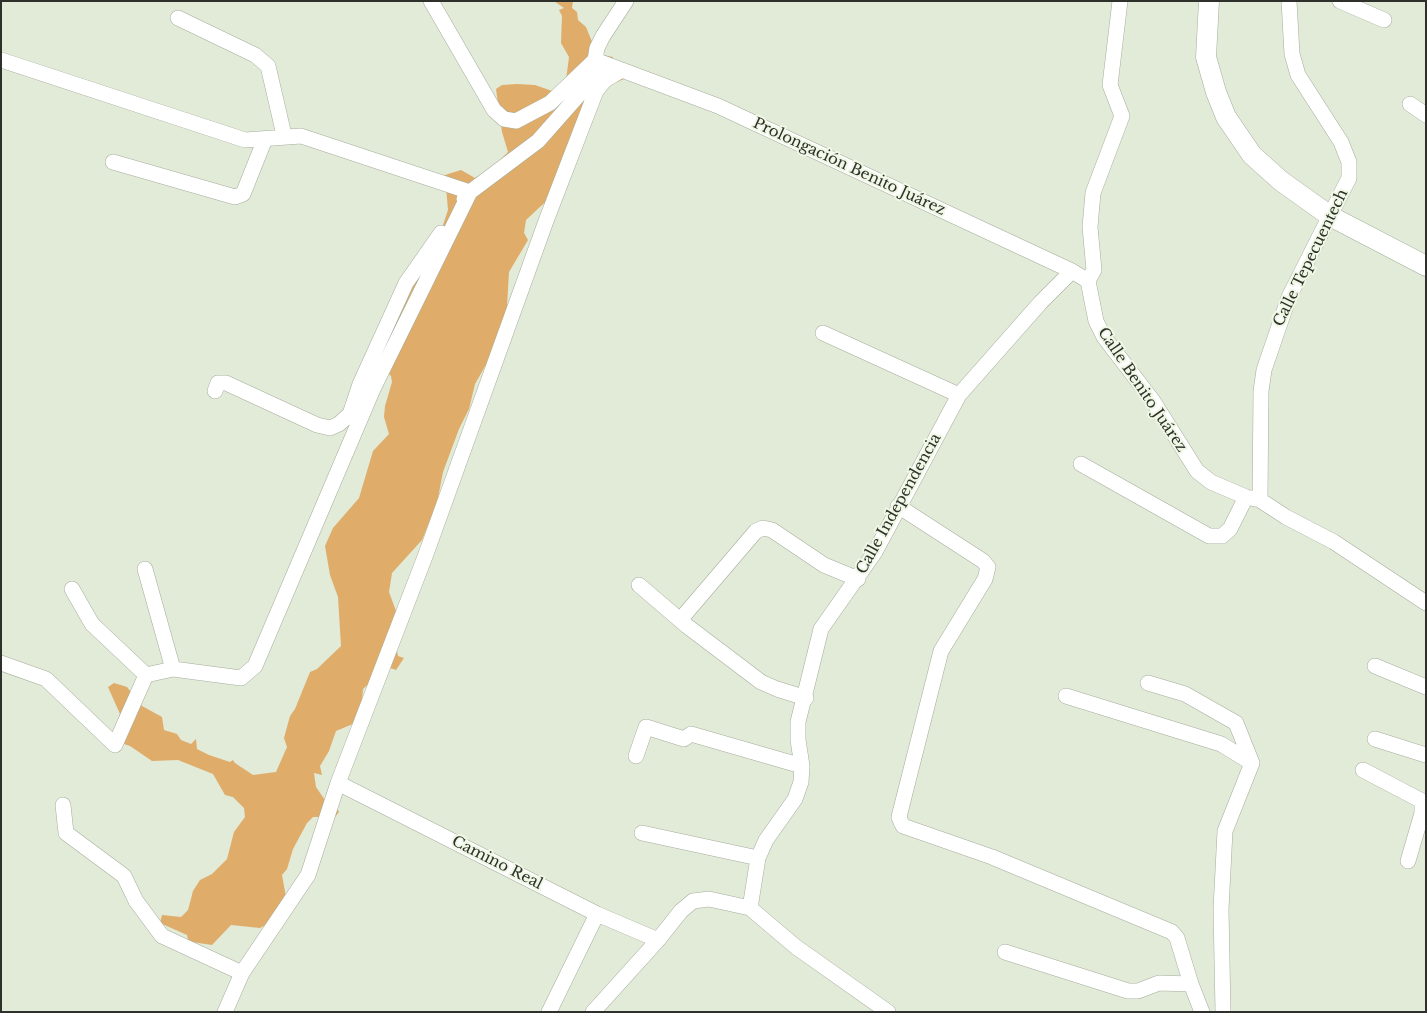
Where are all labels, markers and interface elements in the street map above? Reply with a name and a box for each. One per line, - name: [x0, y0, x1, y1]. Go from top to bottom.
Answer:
- street label: Prolongación Benito Juárez: [750, 114, 948, 220]
- street label: Calle Tepecuentech: [1270, 186, 1352, 330]
- street label: Calle Benito Juárez: [1094, 324, 1190, 456]
- street label: Calle Independencia: [853, 431, 945, 577]
- street label: Camino Real: [449, 832, 545, 894]

